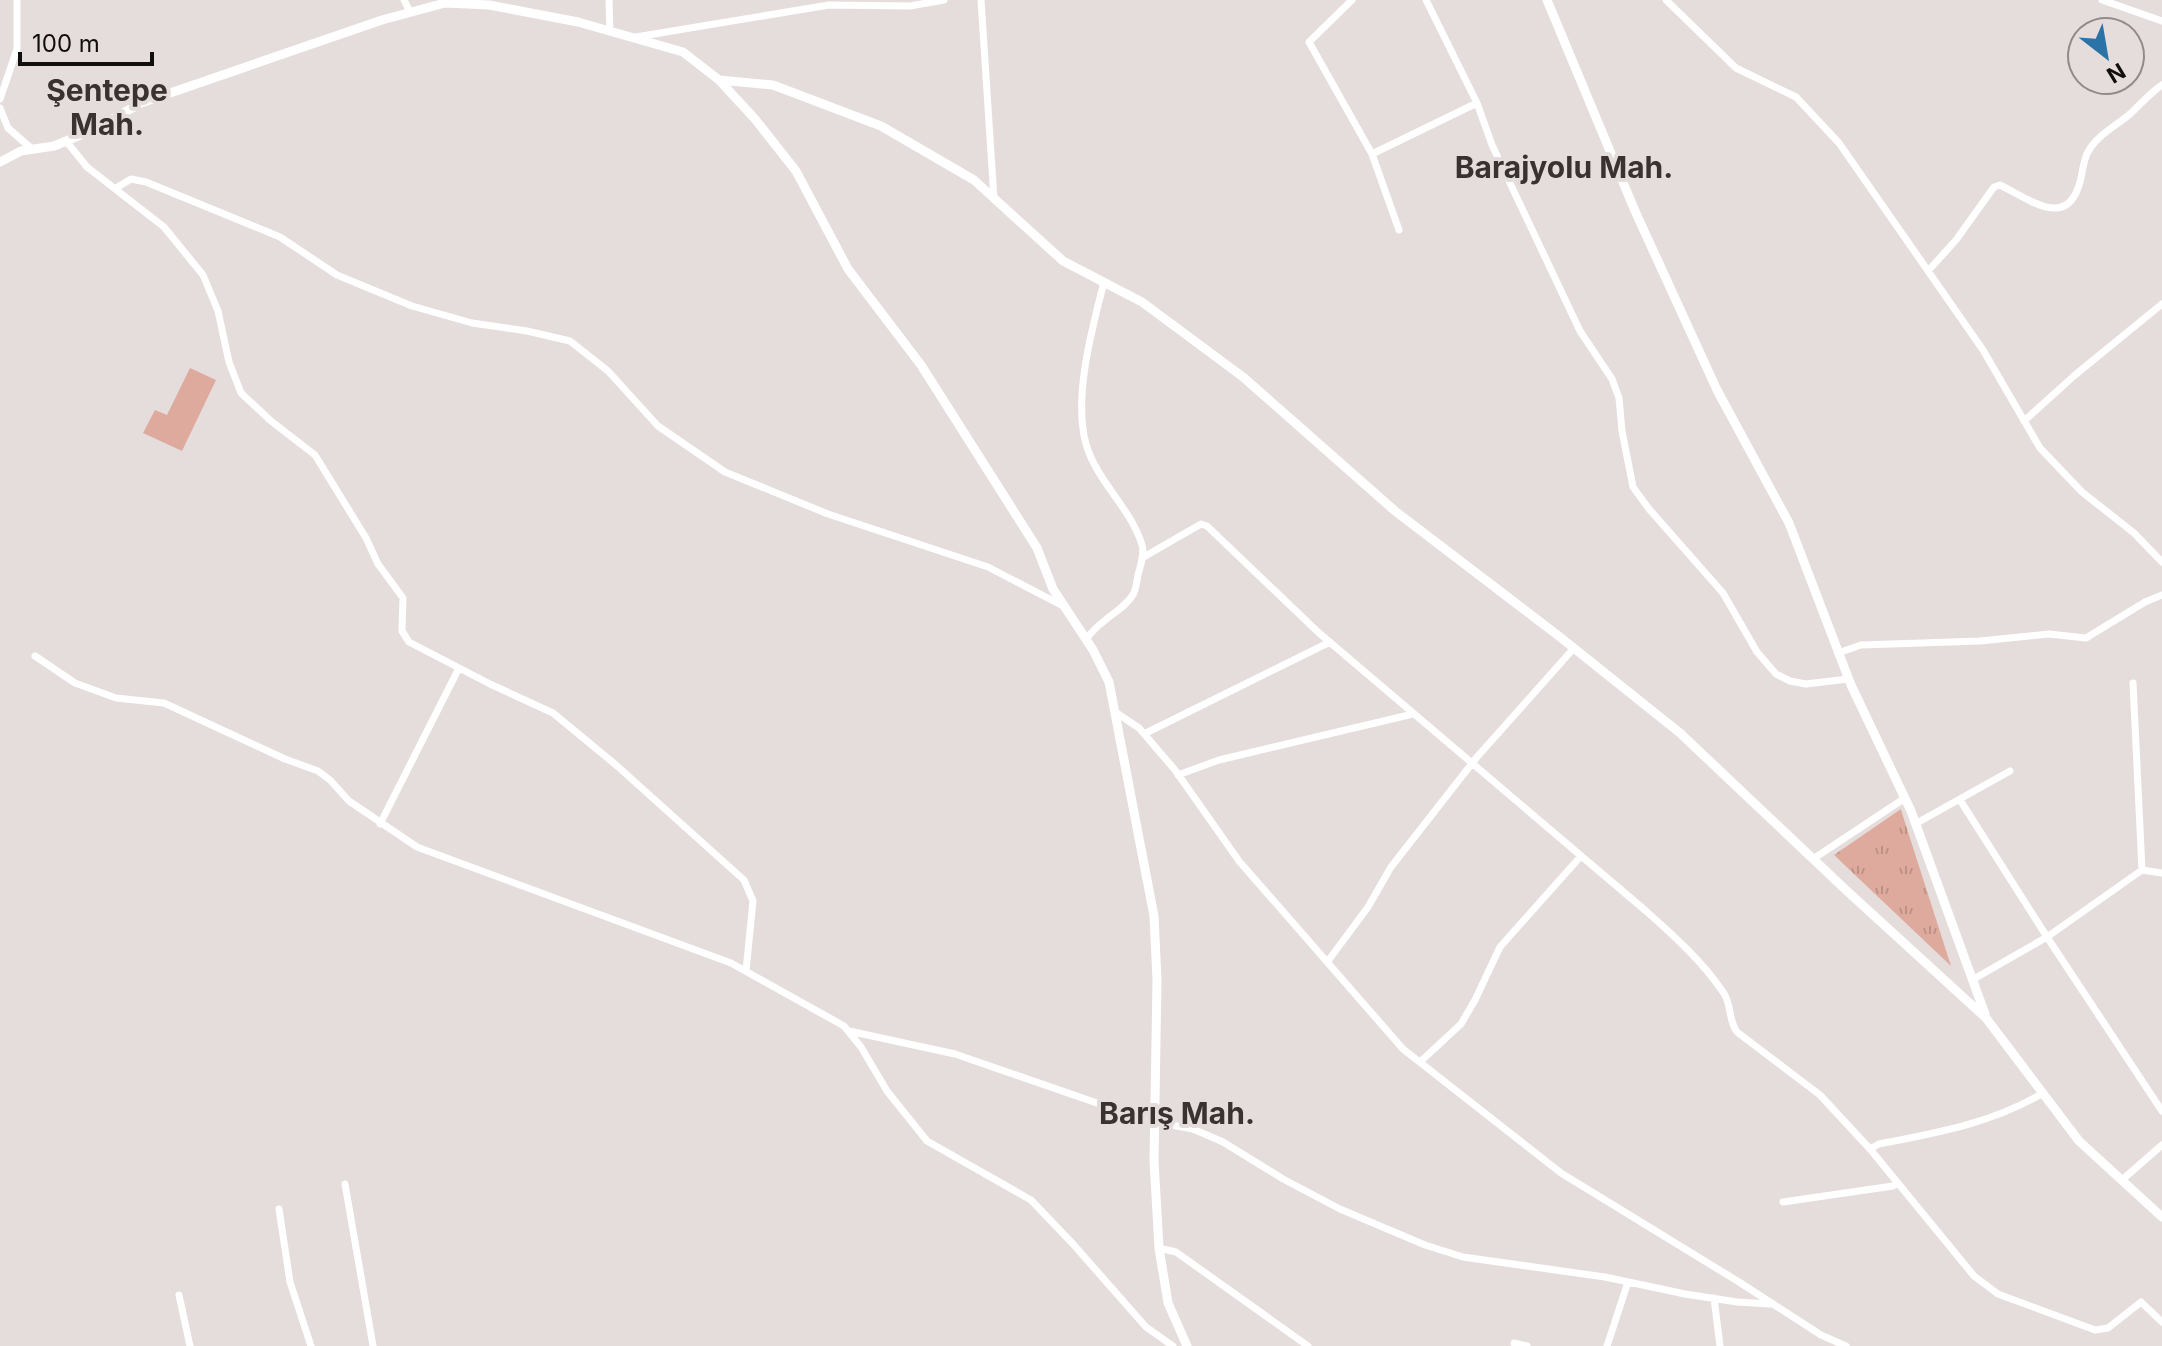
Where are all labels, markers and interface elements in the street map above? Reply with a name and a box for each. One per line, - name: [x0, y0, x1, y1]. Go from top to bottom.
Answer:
- scale bar: [20, 16, 152, 66]
- north arrow: [2066, 16, 2146, 96]
- text: 100 m: [32, 29, 100, 58]
- text: N: [2102, 58, 2130, 89]
- district label: Şentepe Mah.: [46, 72, 168, 142]
- district label: Barajyolu Mah.: [1455, 149, 1673, 185]
- district label: Barış Mah.: [1099, 1095, 1255, 1131]

